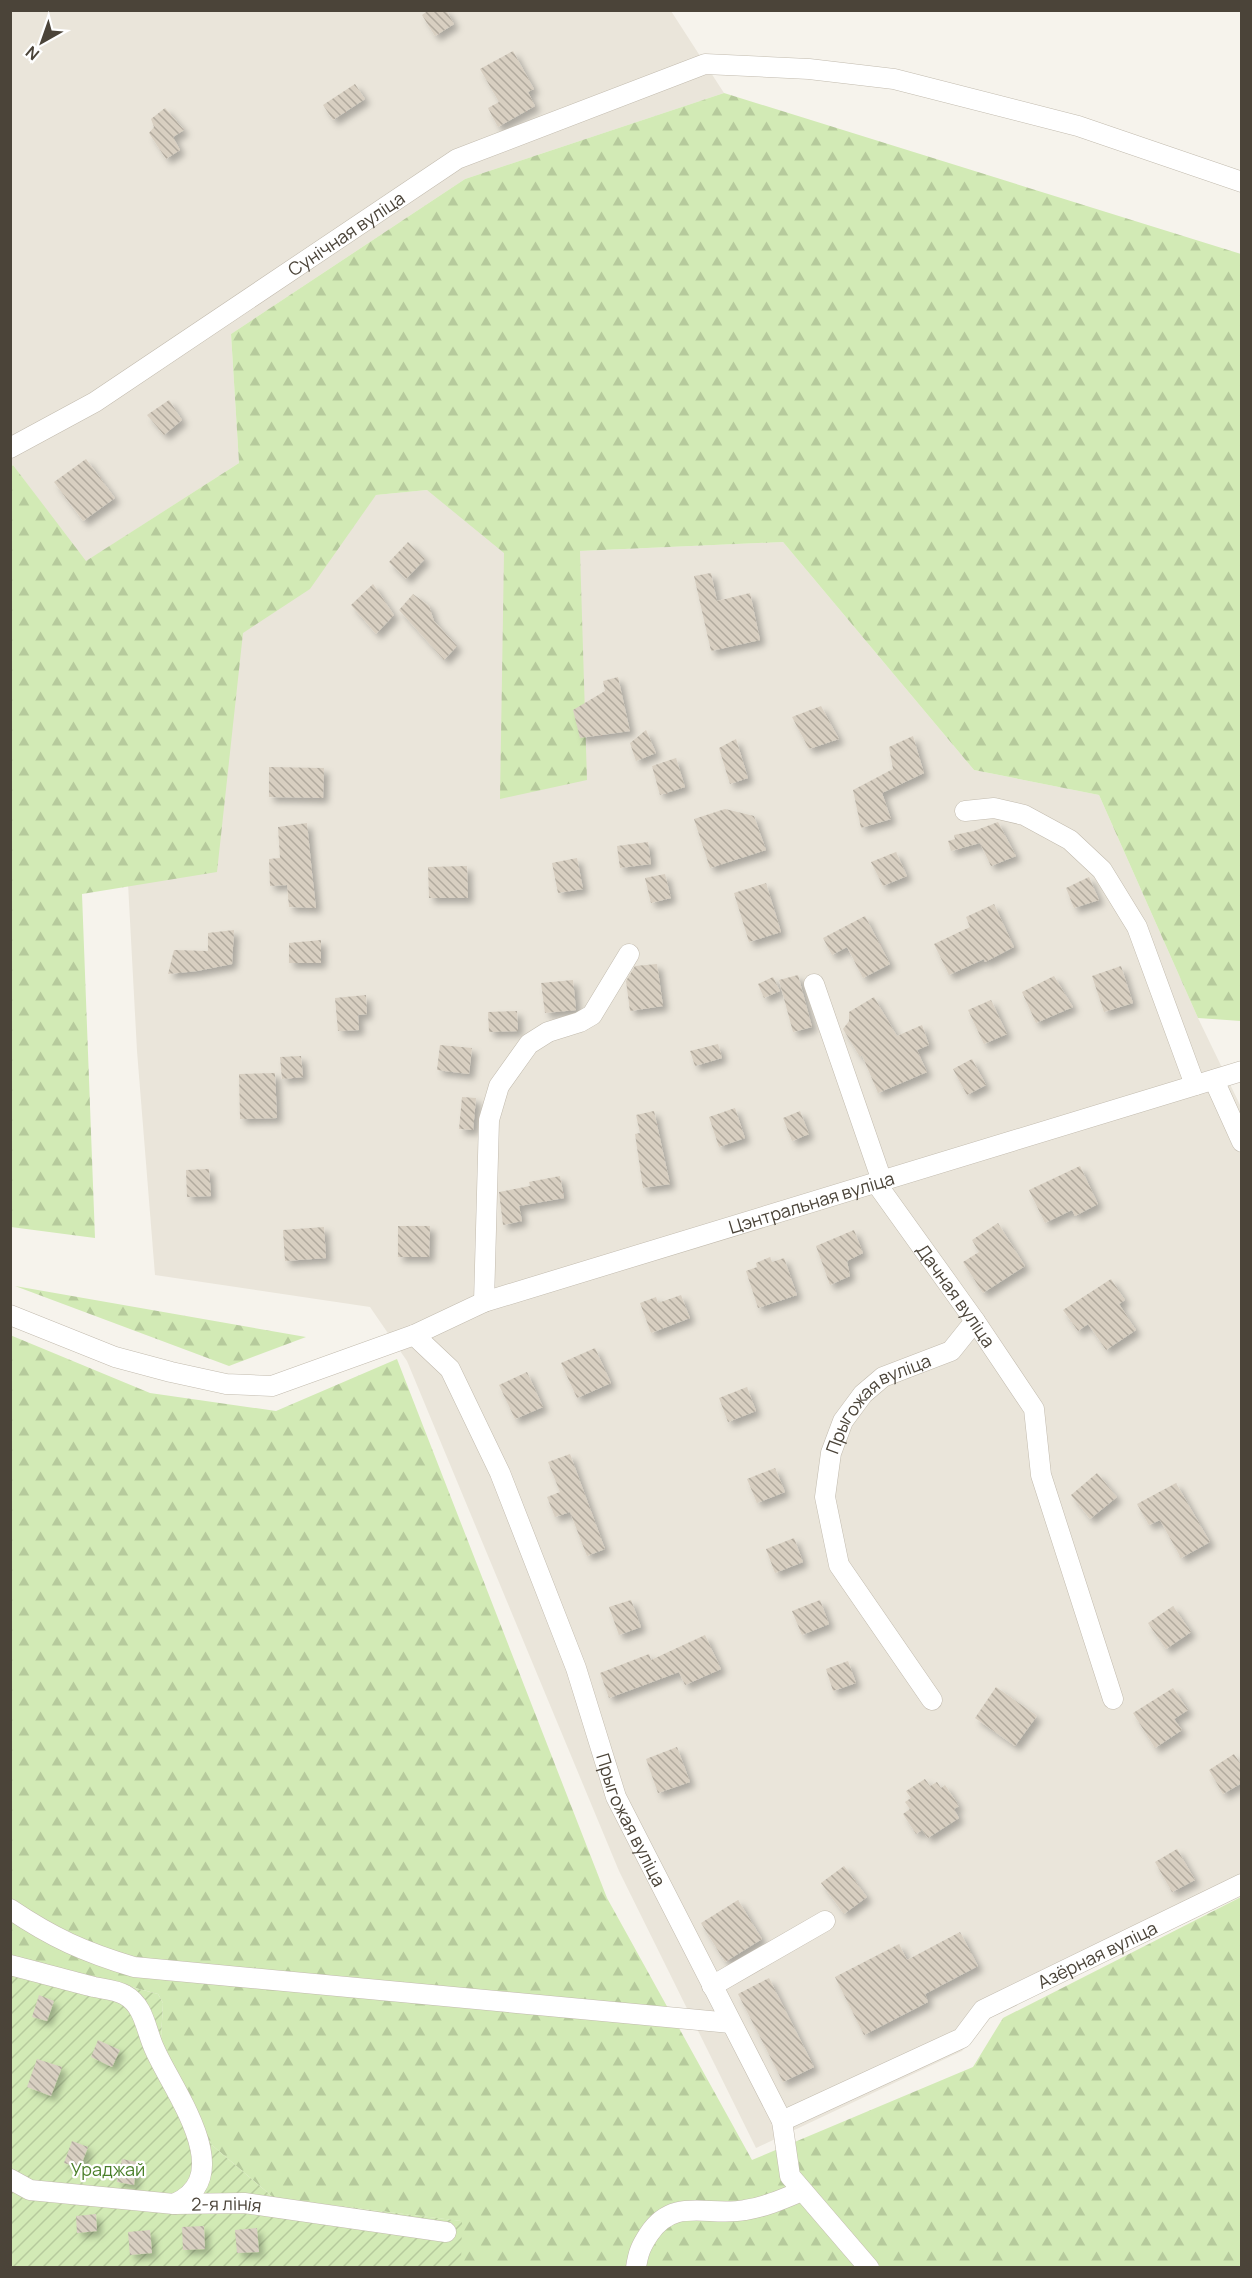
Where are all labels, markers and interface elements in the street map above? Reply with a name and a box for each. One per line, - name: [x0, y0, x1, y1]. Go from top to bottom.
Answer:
- north arrow: [12, 12, 72, 72]
- text: N: [21, 41, 44, 66]
- street label: Сунічная вуліца: [283, 186, 409, 281]
- street label: Цэнтральная вуліца: [726, 1166, 897, 1239]
- street label: Дачная вуліца: [911, 1239, 1001, 1352]
- street label: Прыгожая вуліца: [820, 1348, 934, 1457]
- street label: Прыгожая вуліца: [591, 1750, 672, 1890]
- street label: Азёрная вуліца: [1033, 1915, 1161, 1994]
- park label: Ураджай: [71, 2157, 145, 2181]
- street label: 2-я лінія: [191, 2191, 263, 2217]

